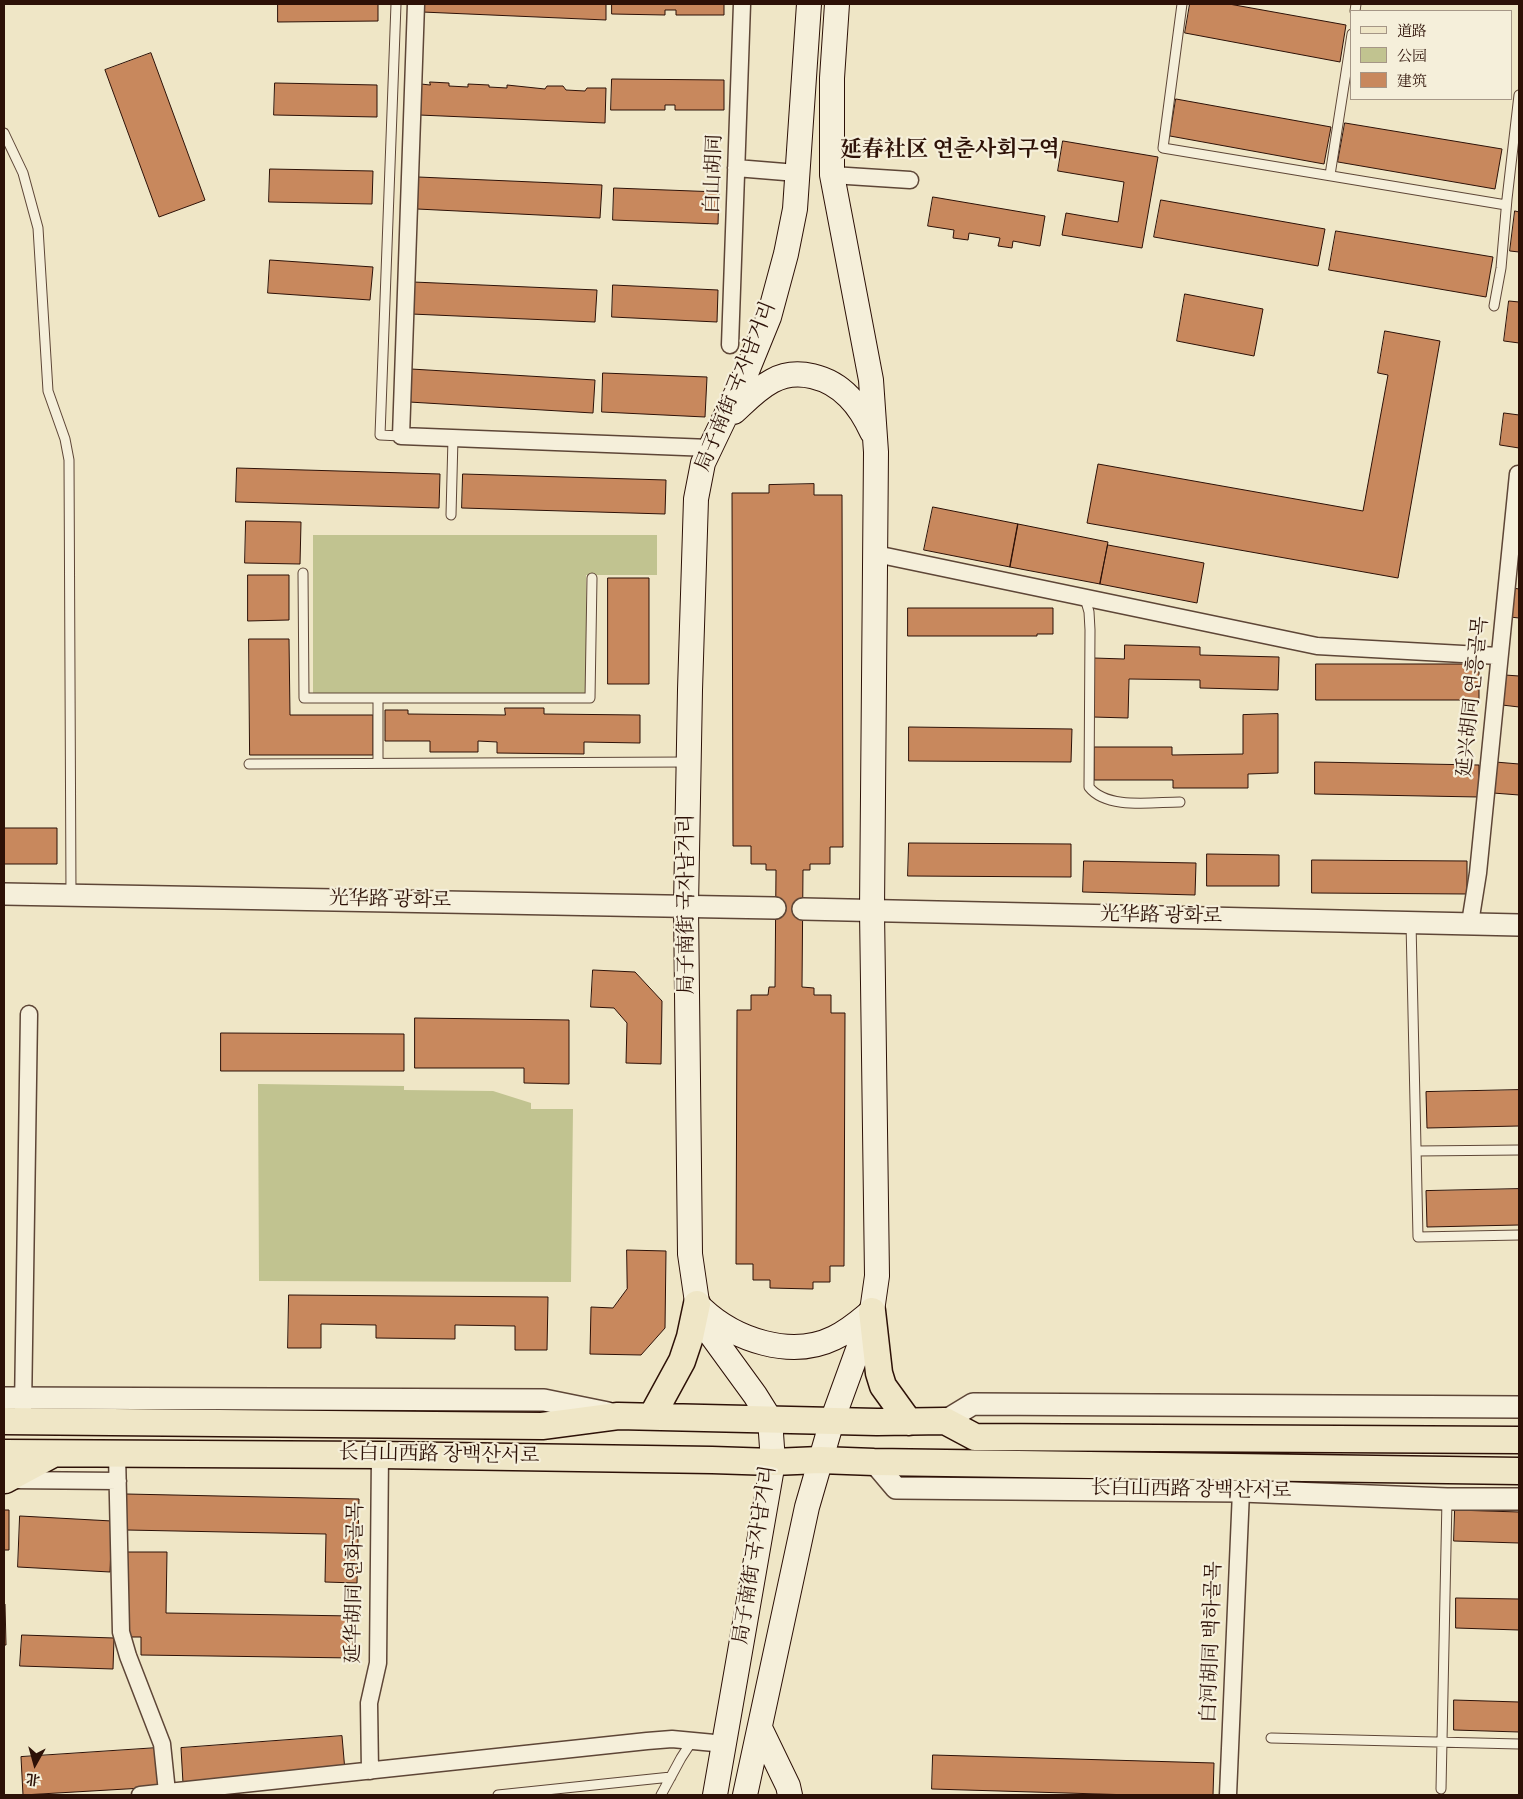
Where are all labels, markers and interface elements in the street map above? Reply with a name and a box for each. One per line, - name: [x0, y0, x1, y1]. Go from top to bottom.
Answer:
- legend: [1350, 10, 1513, 100]
- text: 道路: [1397, 22, 1427, 41]
- text: 公园: [1397, 47, 1427, 66]
- text: 建筑: [1397, 72, 1427, 91]
- street label: 白山胡同: [702, 134, 728, 214]
- district label: 延春社区 연춘사회구역: [840, 138, 1060, 164]
- street label: 局子南街 국자남거리: [692, 299, 782, 475]
- street label: 延兴胡同 연흥골목: [1454, 615, 1494, 779]
- street label: 局子南街 국자남거리: [676, 814, 700, 994]
- street label: 光华路 광화로: [329, 888, 451, 914]
- street label: 光华路 광화로: [1100, 904, 1222, 930]
- street label: 长白山西路 장백산서로: [338, 1442, 540, 1470]
- street label: 局子南街 국자남거리: [730, 1464, 782, 1646]
- street label: 长白山西路 장백산서로: [1090, 1477, 1292, 1505]
- street label: 延华胡同 연화골목: [343, 1502, 369, 1664]
- street label: 白河胡同 백하골목: [1198, 1561, 1228, 1723]
- north arrow: [10, 1739, 60, 1789]
- text: 北: [25, 1769, 41, 1789]

